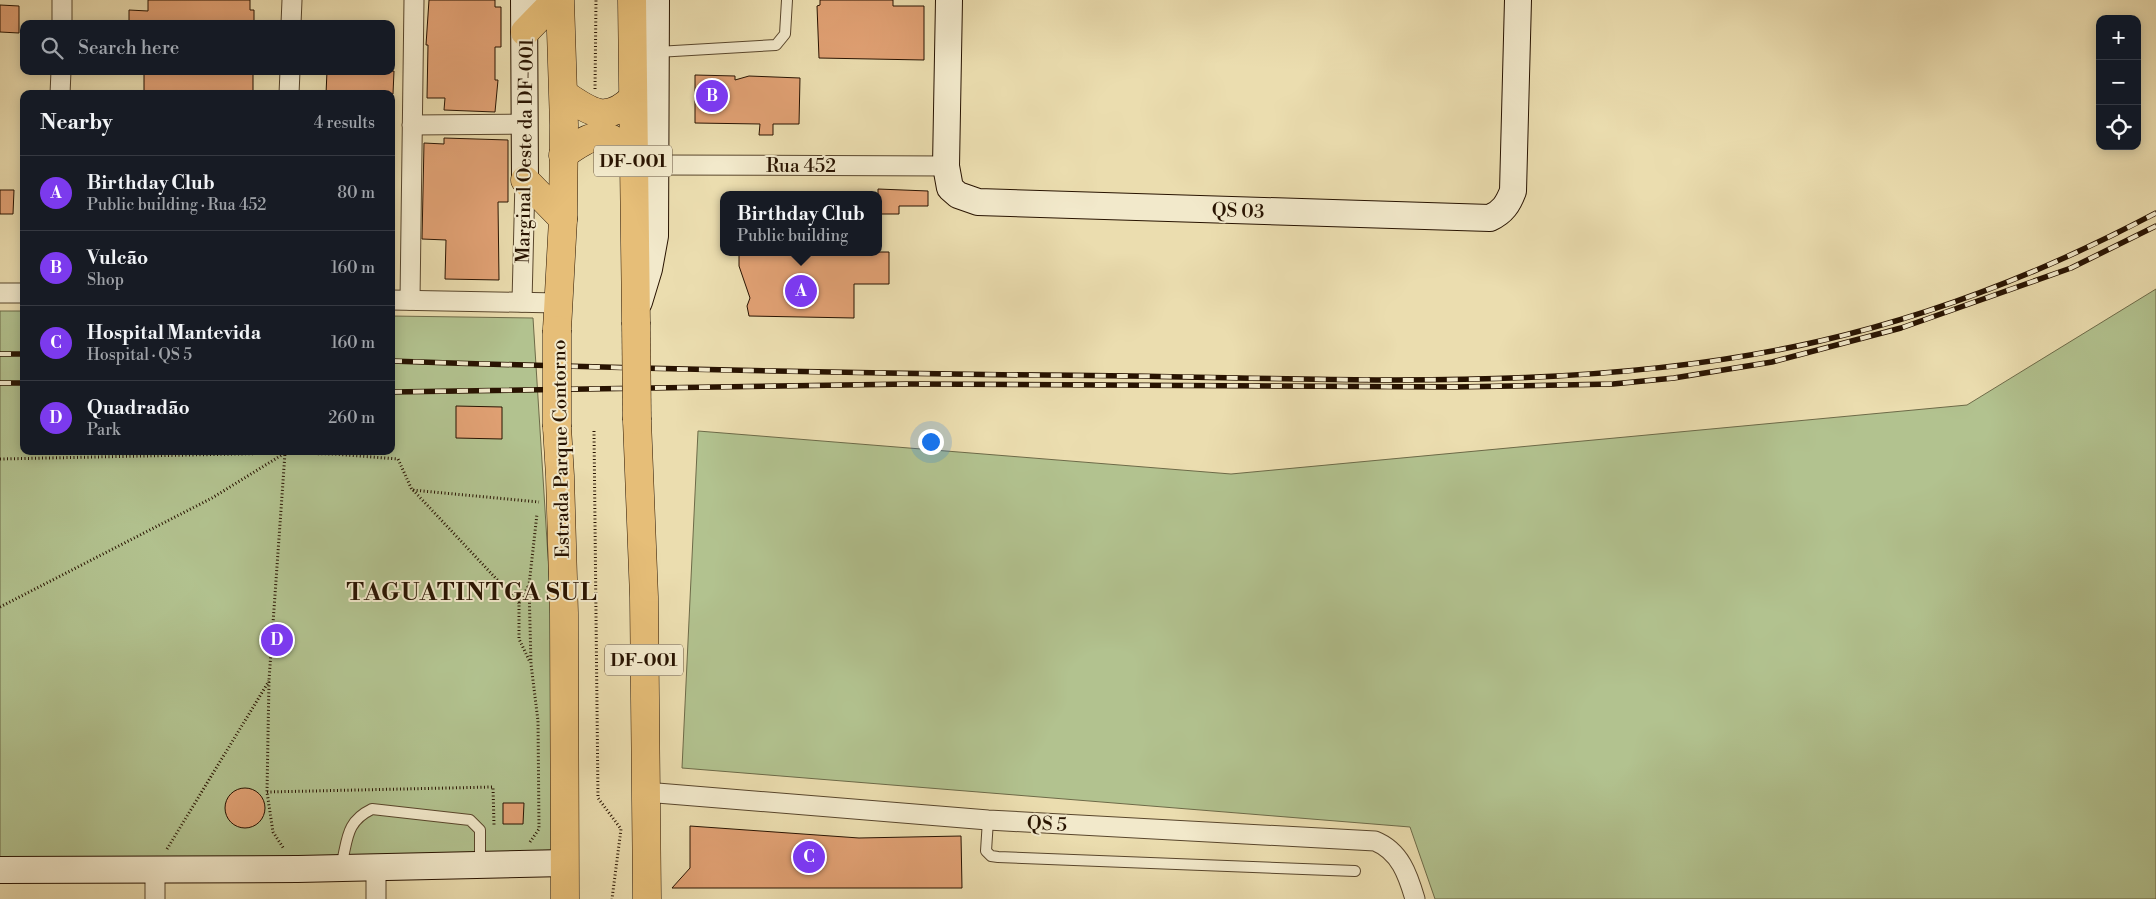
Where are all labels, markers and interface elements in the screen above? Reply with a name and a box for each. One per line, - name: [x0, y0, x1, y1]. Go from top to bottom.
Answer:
- map controls: [2096, 15, 2141, 150]
- button: +: [2096, 15, 2141, 60]
- search box: [20, 20, 395, 75]
- icon: search: [38, 34, 66, 62]
- text: Search here: [78, 36, 179, 60]
- street label: Marginal Oeste da DF-001: [511, 38, 539, 264]
- button: −: [2096, 60, 2141, 105]
- pin: B: [696, 77, 728, 115]
- button: locate: [2096, 105, 2141, 150]
- text: Nearby: [40, 110, 113, 136]
- text: 4 results: [314, 113, 375, 133]
- road number: DF-001: [594, 146, 672, 177]
- street label: Rua 452: [766, 154, 836, 178]
- text: Birthday Club: [87, 171, 215, 195]
- text: A: [50, 183, 62, 203]
- text: 80 m: [337, 183, 375, 203]
- popup: [720, 191, 882, 256]
- text: Public building · Rua 452: [87, 195, 266, 215]
- street label: QS 03: [1211, 198, 1265, 224]
- text: Birthday Club: [737, 202, 865, 226]
- text: Public building: [737, 226, 848, 246]
- text: Vulcão: [87, 246, 148, 270]
- text: B: [50, 258, 62, 278]
- text: 160 m: [331, 258, 375, 278]
- text: Shop: [87, 270, 124, 290]
- pin: A: [785, 272, 817, 310]
- text: Hospital Mantevida: [87, 321, 261, 345]
- text: C: [50, 333, 62, 353]
- text: 160 m: [331, 333, 375, 353]
- street label: Estrada Parque Contorno: [547, 339, 575, 559]
- text: Hospital · QS 5: [87, 345, 192, 365]
- text: Quadradão: [87, 396, 190, 420]
- text: D: [50, 408, 62, 428]
- text: 260 m: [328, 408, 375, 428]
- text: Park: [87, 420, 120, 440]
- your location: [918, 429, 944, 455]
- district label: TAGUATINTGA SUL: [346, 578, 598, 608]
- pin: D: [261, 621, 293, 659]
- road number: DF-001: [605, 644, 683, 676]
- street label: QS 5: [1026, 811, 1068, 837]
- pin: C: [793, 838, 825, 876]

